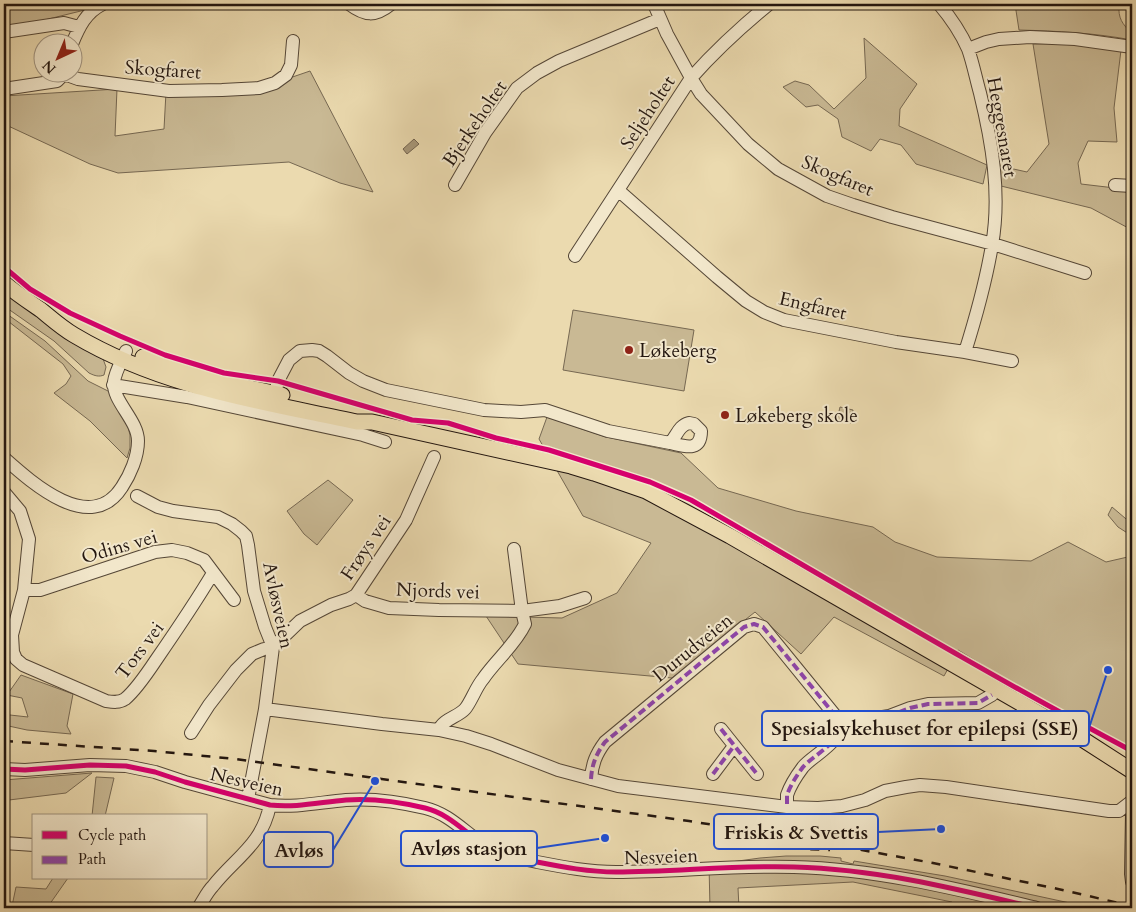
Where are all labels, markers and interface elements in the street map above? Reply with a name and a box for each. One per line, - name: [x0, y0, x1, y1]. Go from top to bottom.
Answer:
- north arrow: [32, 32, 82, 82]
- street label: Skogfaret: [124, 54, 202, 86]
- text: N: [38, 56, 60, 78]
- street label: Seljeholtet: [614, 71, 681, 154]
- street label: Bjerkeholtet: [436, 75, 513, 172]
- street label: Heggesnaret: [980, 75, 1024, 179]
- street label: Skogfaret: [797, 149, 878, 203]
- street label: Engfaret: [776, 286, 849, 326]
- place label: Løkeberg: [639, 338, 717, 364]
- marker: Løkeberg: [623, 344, 635, 356]
- place label: Løkeberg skole: [735, 403, 858, 429]
- marker: Løkeberg skole: [719, 409, 731, 421]
- street label: Frøys vei: [334, 510, 397, 585]
- street label: Odins vei: [78, 524, 160, 570]
- street label: Avløsveien: [256, 559, 300, 651]
- street label: Njords vei: [396, 577, 480, 605]
- street label: Durudveien: [647, 607, 738, 688]
- street label: Tors vei: [110, 616, 170, 685]
- callout: Spesialsykehuset for epilepsi (SSE): [762, 711, 1089, 746]
- text: Spesialsykehuset for epilepsi (SSE): [771, 715, 1079, 742]
- street label: Nesveien: [208, 761, 286, 803]
- legend: [32, 814, 208, 880]
- callout: Friskis & Svettis: [714, 814, 878, 849]
- text: Friskis & Svettis: [724, 819, 868, 846]
- text: Cycle path: [78, 825, 147, 845]
- callout: Avløs stasjon: [401, 831, 537, 866]
- callout: Avløs: [264, 832, 333, 867]
- text: Avløs stasjon: [411, 835, 527, 862]
- text: Avløs: [274, 837, 324, 864]
- street label: Nesveien: [624, 843, 699, 871]
- text: Path: [78, 849, 107, 869]

